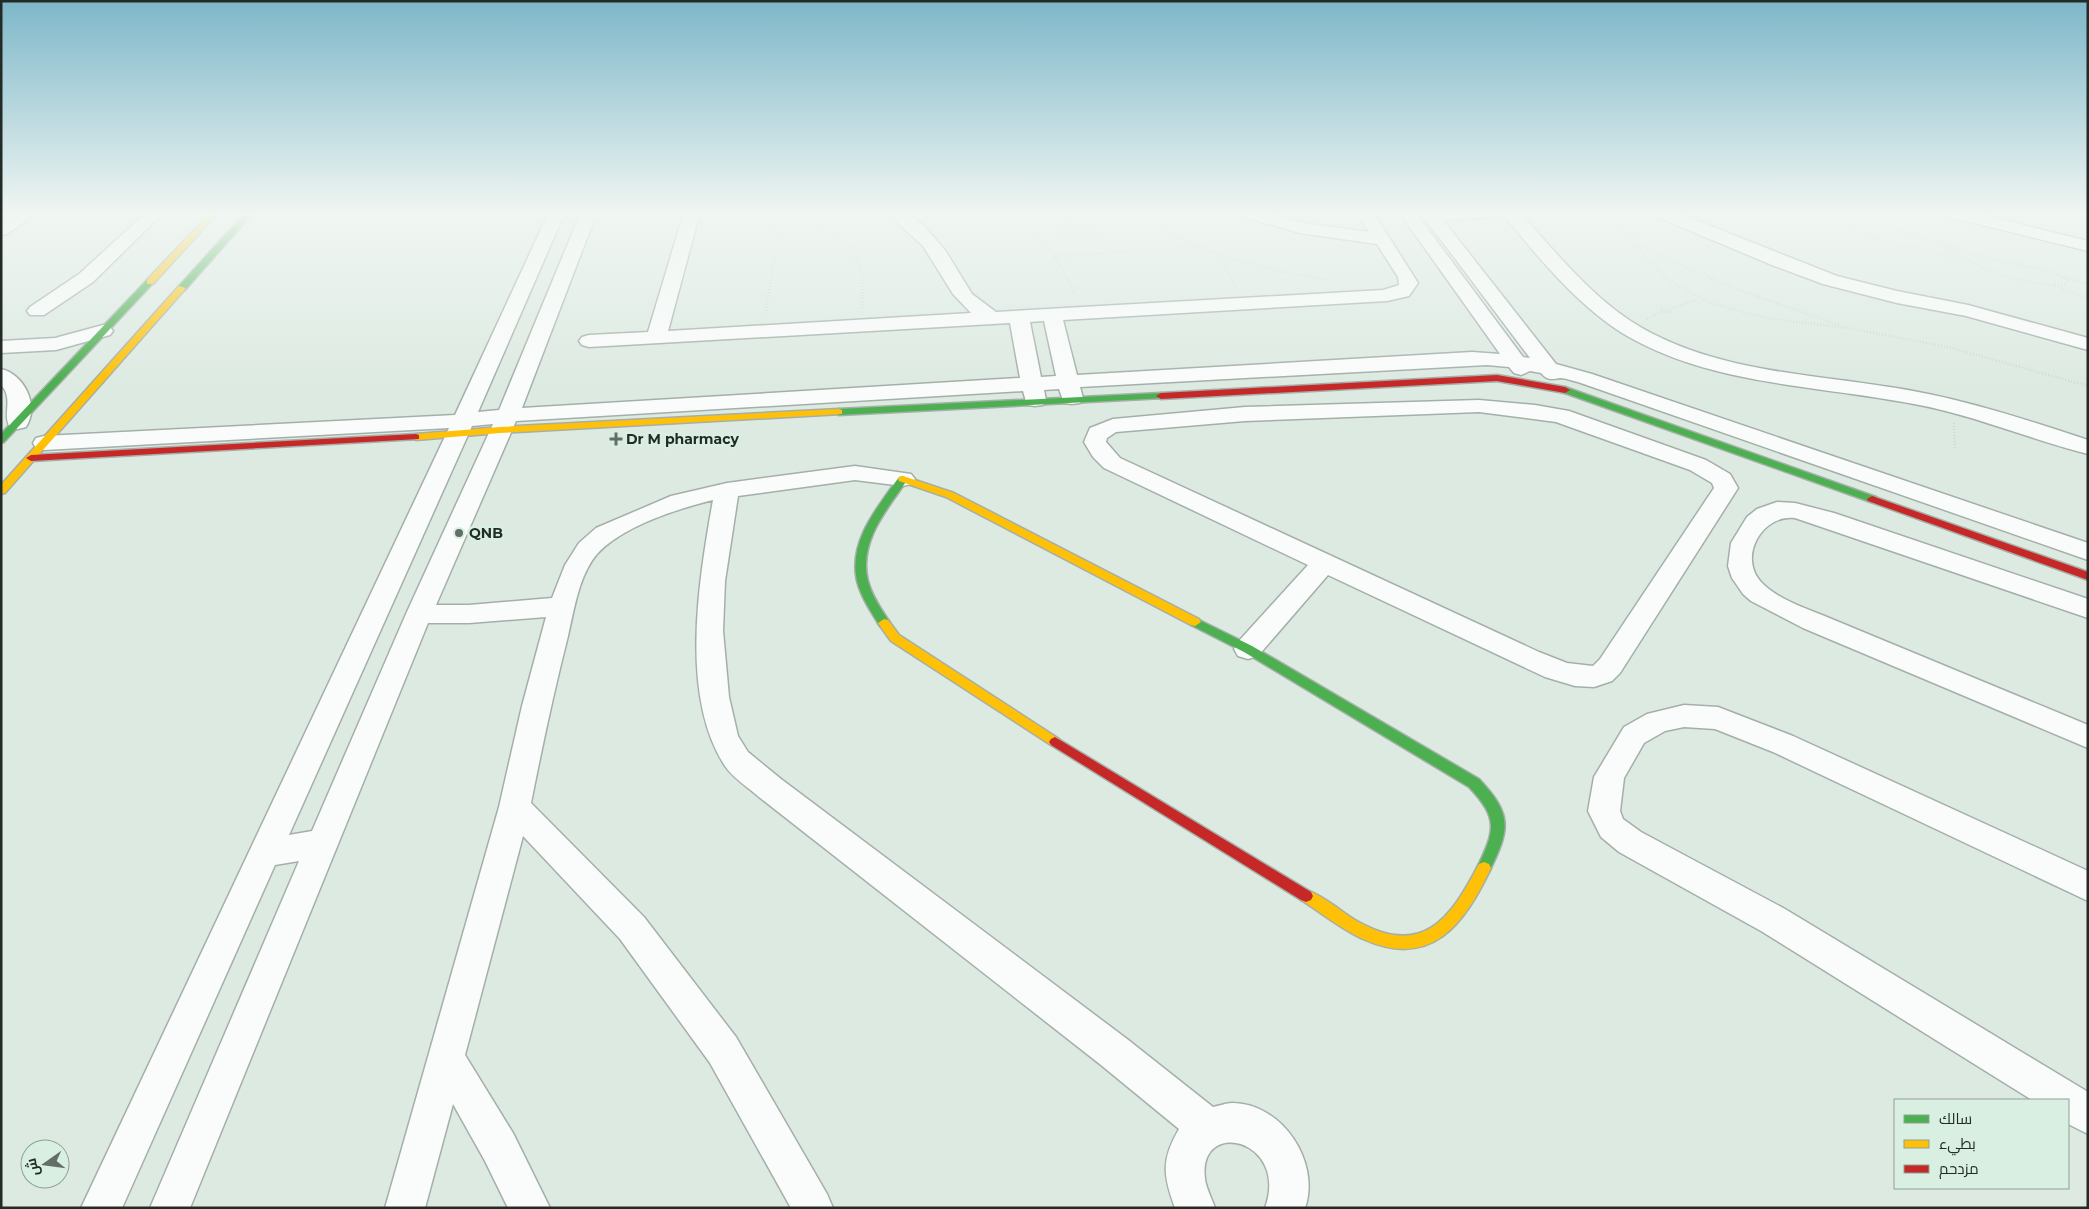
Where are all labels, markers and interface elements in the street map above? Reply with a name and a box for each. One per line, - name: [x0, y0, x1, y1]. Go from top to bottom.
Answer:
- place label: Dr M pharmacy: [626, 430, 740, 448]
- marker: Dr M pharmacy: [610, 433, 622, 445]
- place label: QNB: [469, 524, 503, 542]
- marker: QNB: [453, 527, 465, 539]
- legend: [1894, 1099, 2069, 1189]
- text: سالك: [1939, 1109, 1972, 1128]
- text: بطيء: [1939, 1134, 1976, 1156]
- north arrow: [20, 1139, 70, 1189]
- text: ش: [21, 1156, 43, 1178]
- text: مزدحم: [1939, 1159, 1979, 1179]

